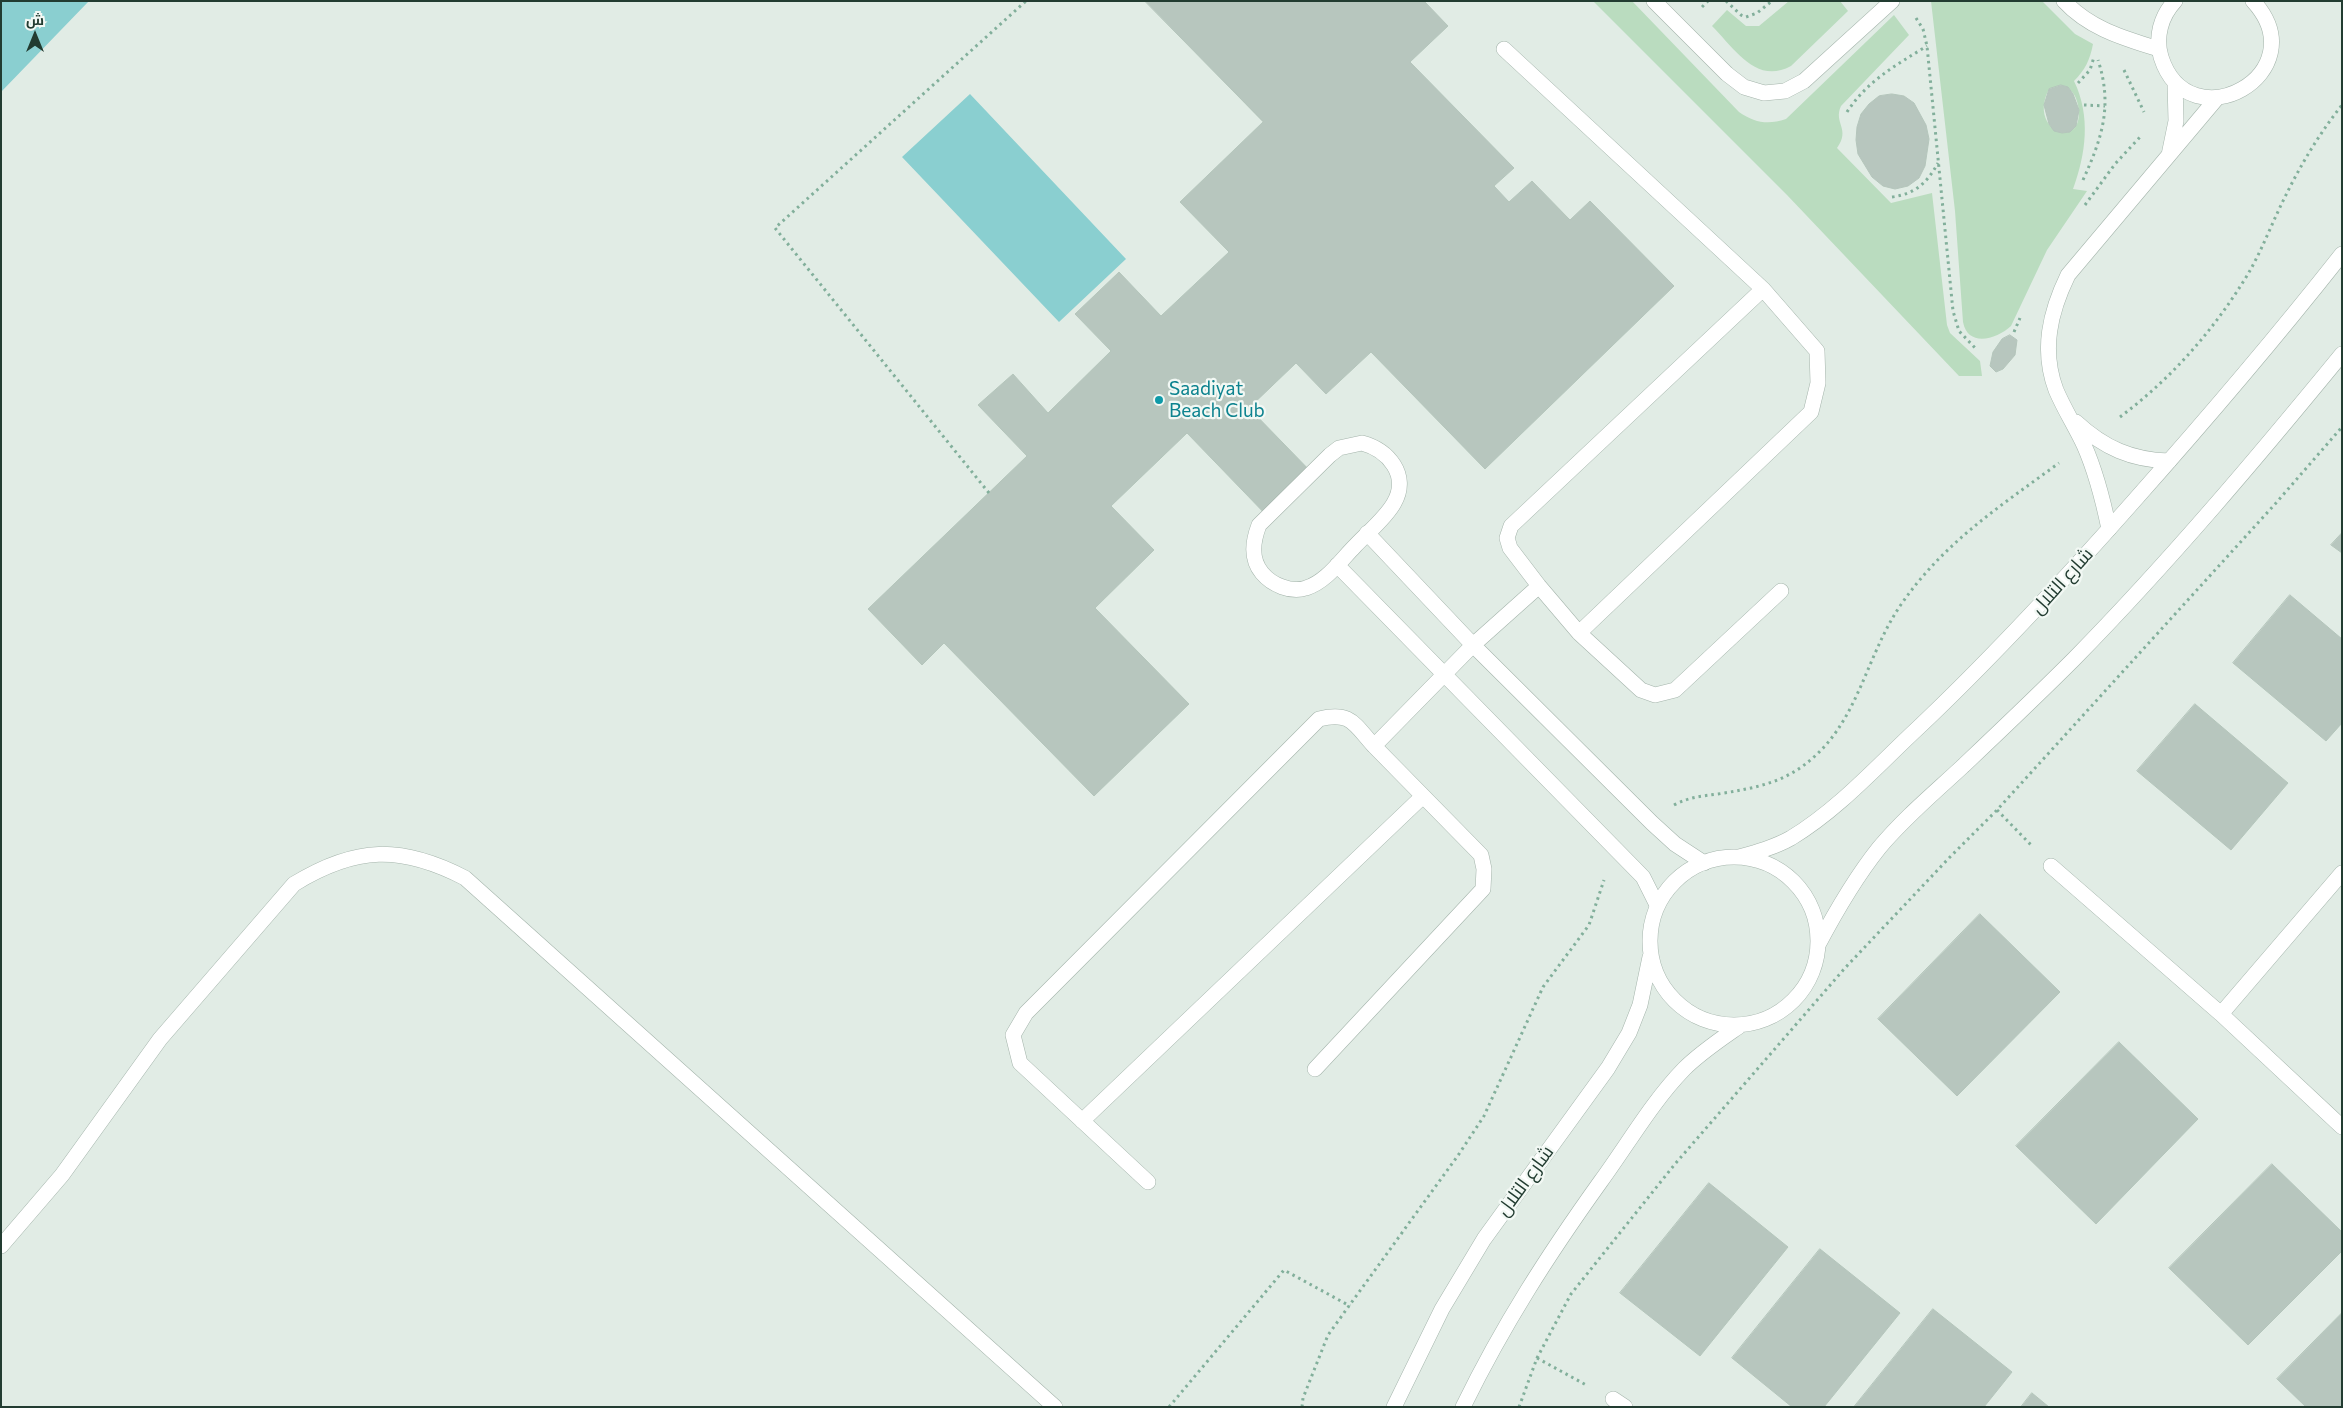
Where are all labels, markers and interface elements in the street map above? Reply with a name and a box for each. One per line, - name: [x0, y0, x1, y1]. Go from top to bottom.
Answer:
- north arrow: [10, 10, 60, 60]
- text: ش: [26, 11, 44, 28]
- place label: Saadiyat Beach Club: [1169, 378, 1265, 422]
- marker: Saadiyat Beach Club: [1153, 394, 1165, 406]
- street label: شارع التلال: [2026, 543, 2098, 619]
- street label: شارع التلال: [1492, 1141, 1558, 1221]

